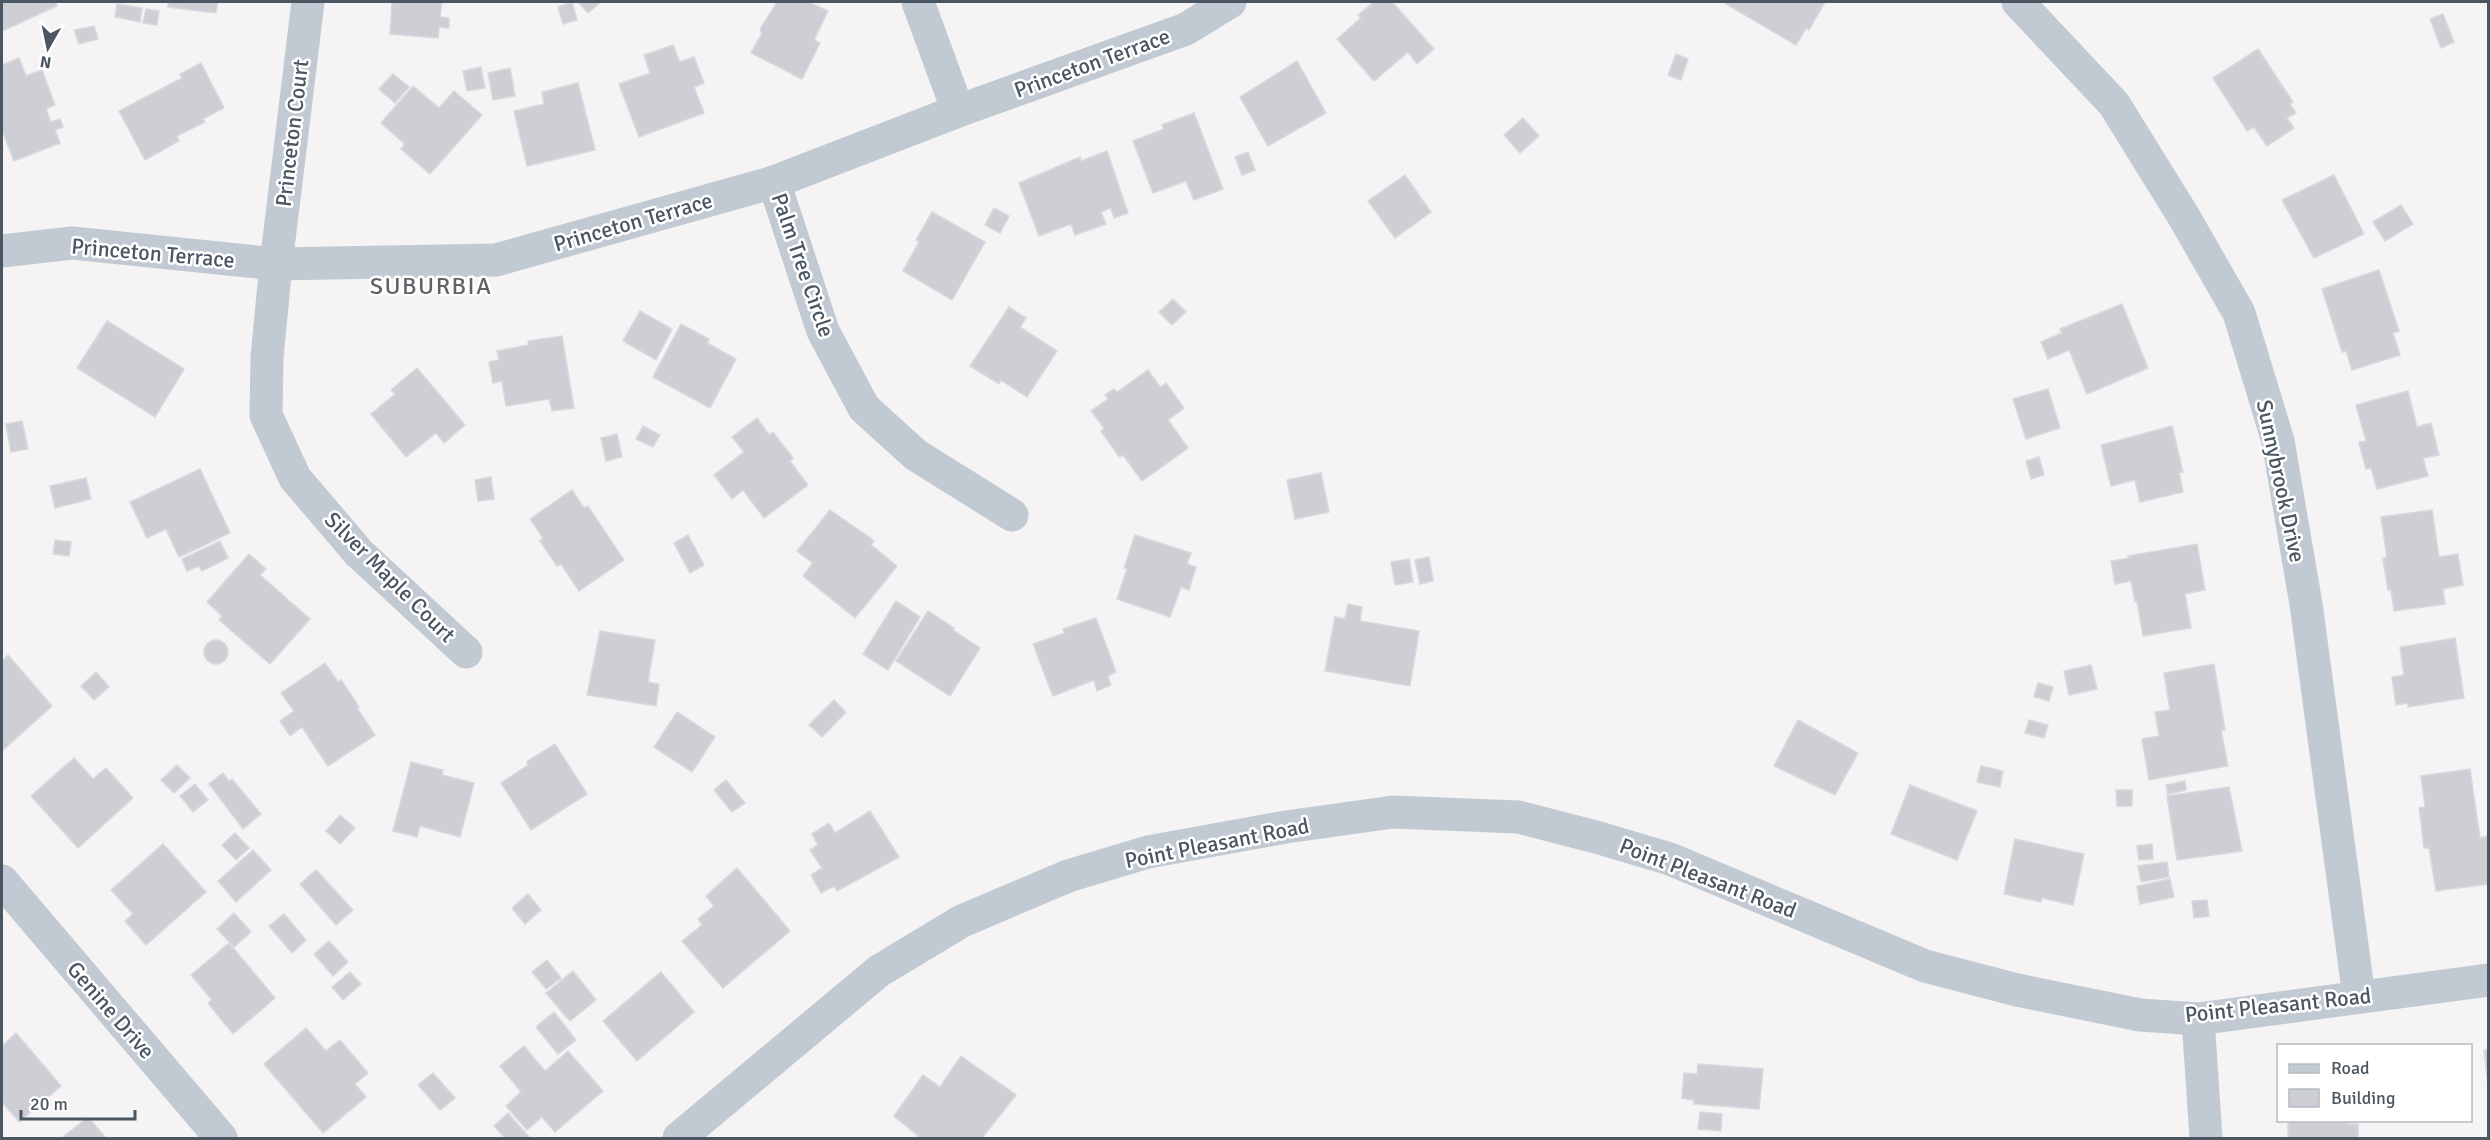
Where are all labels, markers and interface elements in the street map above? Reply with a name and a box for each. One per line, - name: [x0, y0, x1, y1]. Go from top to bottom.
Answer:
- north arrow: [18, 18, 78, 78]
- street label: Princeton Terrace: [1010, 22, 1174, 104]
- text: N: [39, 51, 53, 73]
- street label: Princeton Court: [270, 57, 314, 208]
- street label: Princeton Terrace: [550, 186, 716, 258]
- street label: Palm Tree Circle: [766, 189, 840, 341]
- street label: Princeton Terrace: [70, 232, 236, 274]
- district label: SUBURBIA: [370, 271, 492, 301]
- street label: Sunnybrook Drive: [2251, 397, 2311, 565]
- street label: Silver Maple Court: [319, 506, 461, 648]
- street label: Point Pleasant Road: [1123, 812, 1311, 874]
- street label: Point Pleasant Road: [1616, 832, 1800, 924]
- street label: Genine Drive: [61, 956, 161, 1064]
- street label: Point Pleasant Road: [2184, 982, 2372, 1028]
- legend: [2277, 1044, 2472, 1122]
- text: Road: [2331, 1057, 2370, 1079]
- scale bar: [21, 1083, 135, 1121]
- text: Building: [2331, 1087, 2395, 1109]
- text: 20 m: [30, 1093, 68, 1115]

